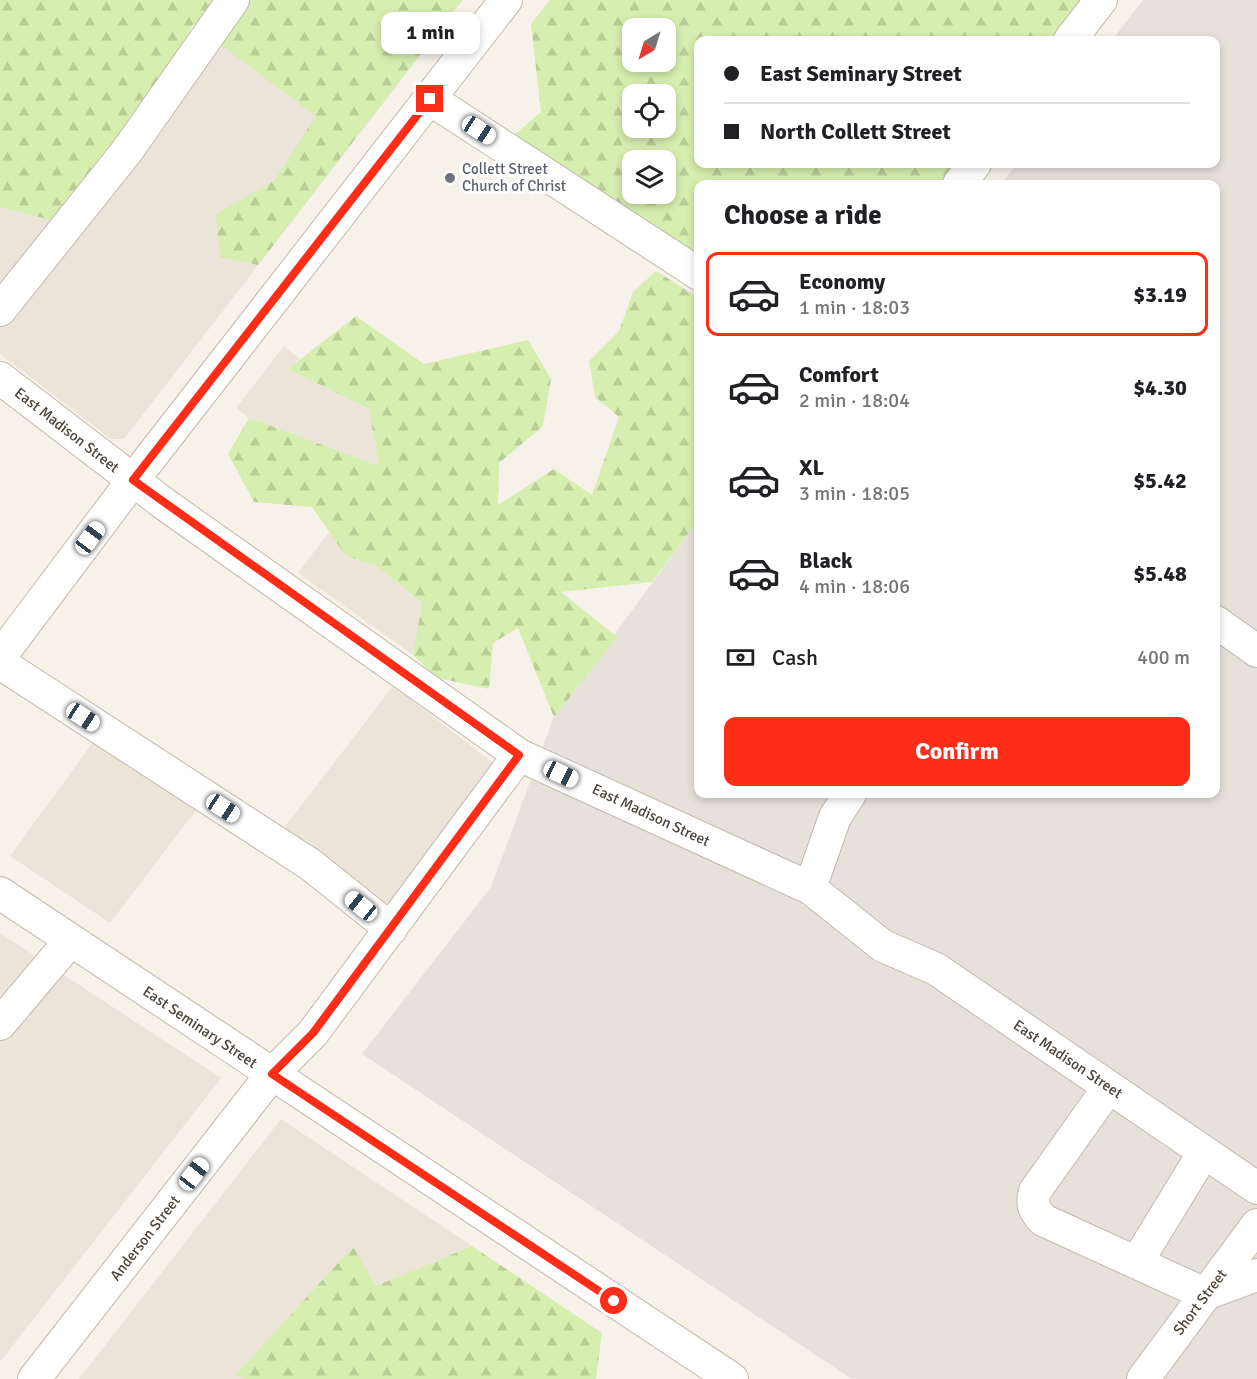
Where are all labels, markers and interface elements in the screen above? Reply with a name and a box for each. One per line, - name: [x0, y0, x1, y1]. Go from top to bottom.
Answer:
- callout: 1 min: [380, 12, 480, 54]
- north arrow: [622, 18, 676, 72]
- map controls: [622, 18, 676, 204]
- text: 1 min: [406, 20, 455, 45]
- text: East Seminary Street: [760, 60, 962, 87]
- button: locate: [622, 84, 676, 138]
- route end: [416, 85, 443, 112]
- car: [459, 113, 499, 147]
- text: North Collett Street: [760, 118, 951, 145]
- button: layers: [622, 150, 676, 204]
- place label: Collett Street Church of Christ: [462, 160, 566, 195]
- marker: Collett Street Church of Christ: [443, 171, 457, 185]
- text: Choose a ride: [724, 199, 882, 232]
- icon: car: [727, 267, 781, 321]
- text: Economy: [799, 268, 885, 295]
- text: $3.19: [1133, 281, 1187, 308]
- text: 1 min · 18:03: [799, 295, 910, 320]
- icon: car: [727, 360, 781, 414]
- text: Comfort: [799, 361, 879, 388]
- text: $4.30: [1133, 374, 1187, 401]
- street label: East Madison Street: [11, 384, 123, 476]
- text: 2 min · 18:04: [799, 388, 910, 413]
- icon: car: [727, 453, 781, 507]
- text: XL: [799, 454, 824, 481]
- text: $5.42: [1133, 467, 1187, 494]
- text: 3 min · 18:05: [799, 481, 910, 506]
- car: [72, 518, 108, 558]
- icon: car: [727, 546, 781, 600]
- text: Black: [799, 547, 853, 574]
- text: $5.48: [1133, 560, 1187, 587]
- text: 4 min · 18:06: [799, 574, 910, 599]
- icon: cash: [724, 641, 757, 674]
- text: Cash: [772, 644, 818, 671]
- text: 400 m: [1137, 645, 1190, 670]
- car: [63, 700, 103, 734]
- button: Confirm: [724, 717, 1190, 786]
- car: [541, 758, 581, 790]
- street label: East Madison Street: [589, 780, 713, 850]
- car: [203, 791, 243, 825]
- car: [341, 888, 381, 924]
- street label: East Seminary Street: [139, 982, 261, 1072]
- street label: East Madison Street: [1010, 1016, 1126, 1102]
- car: [176, 1154, 212, 1194]
- street label: Anderson Street: [106, 1192, 184, 1284]
- street label: Short Street: [1169, 1266, 1231, 1338]
- route start: [600, 1287, 627, 1314]

